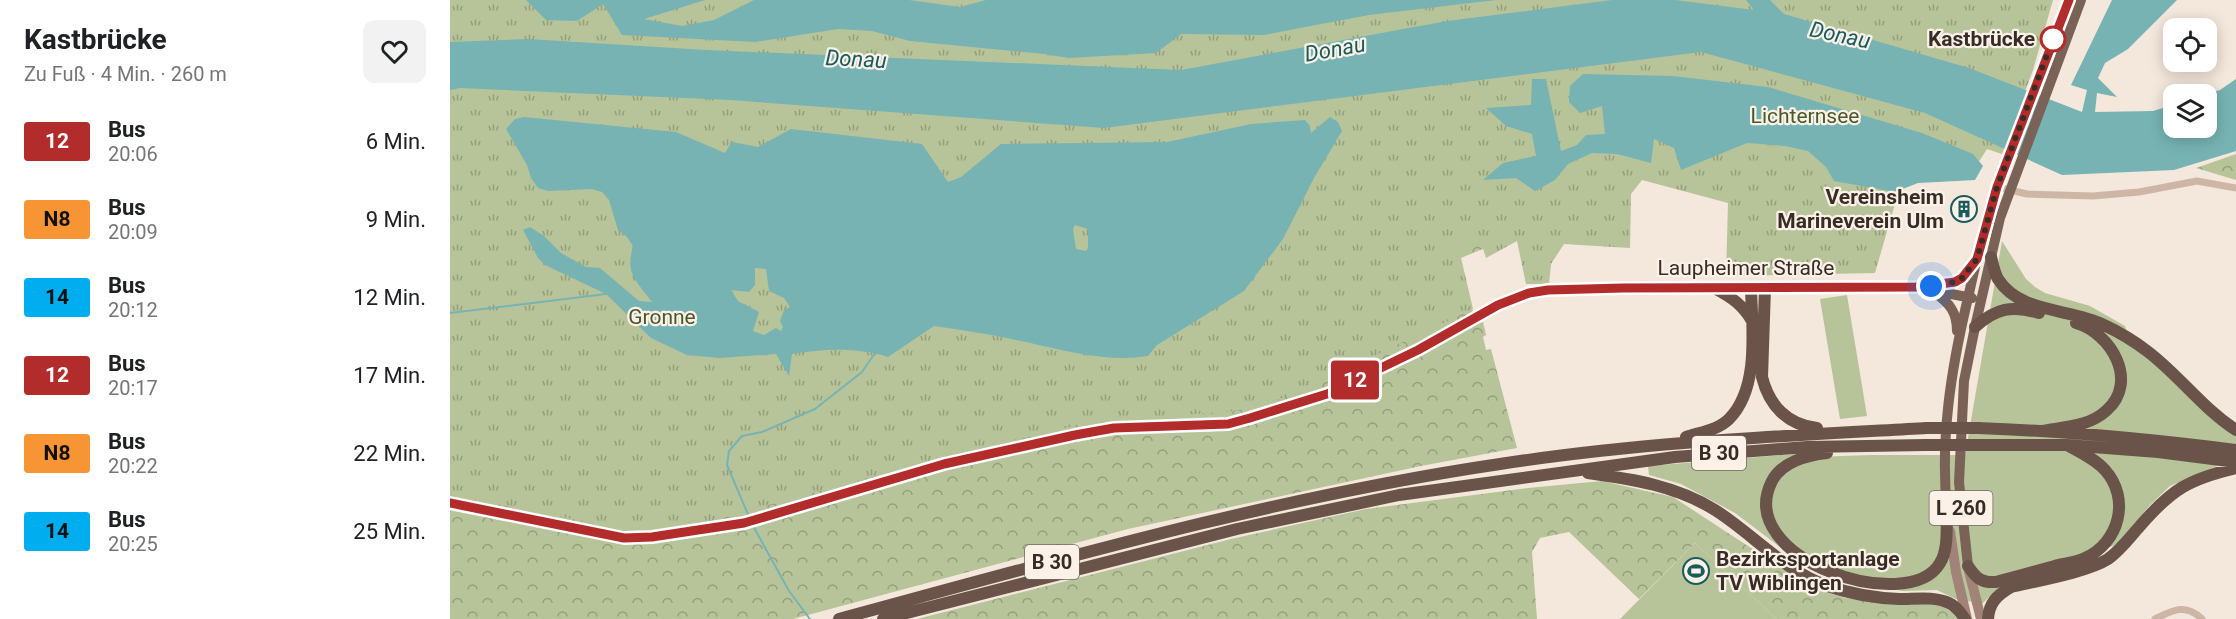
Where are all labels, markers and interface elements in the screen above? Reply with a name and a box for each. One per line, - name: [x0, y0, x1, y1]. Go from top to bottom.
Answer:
- water label: Donau: [1807, 16, 1873, 54]
- map controls: [2163, 18, 2217, 138]
- button: locate: [2163, 18, 2217, 72]
- button: heart: [363, 20, 426, 83]
- text: Kastbrücke: [24, 23, 167, 56]
- marker: Kastbrücke: [2040, 26, 2066, 52]
- place label: Kastbrücke: [1928, 27, 2035, 51]
- water label: Donau: [1303, 31, 1368, 67]
- water label: Donau: [825, 45, 888, 73]
- text: Zu Fuß · 4 Min. · 260 m: [24, 62, 227, 86]
- button: layers: [2163, 84, 2217, 138]
- park label: Lichternsee: [1751, 104, 1859, 128]
- text: Bus: [108, 117, 146, 142]
- text: 12: [45, 129, 69, 153]
- text: 6 Min.: [366, 129, 426, 154]
- text: 20:06: [108, 142, 158, 166]
- place label: Vereinsheim Marineverein Ulm: [1777, 185, 1944, 233]
- building icon: Vereinsheim Marineverein Ulm: [1949, 194, 1979, 224]
- text: Bus: [108, 195, 146, 220]
- text: N8: [44, 207, 70, 231]
- text: 9 Min.: [366, 207, 426, 232]
- text: 20:09: [108, 220, 158, 244]
- street label: Laupheimer Straße: [1658, 256, 1834, 280]
- your location: [1916, 271, 1946, 301]
- text: Bus: [108, 273, 146, 298]
- text: 14: [45, 285, 69, 309]
- text: 12 Min.: [353, 285, 426, 310]
- text: 20:12: [108, 298, 158, 322]
- park label: Gronne: [628, 305, 696, 329]
- text: Bus: [108, 351, 146, 376]
- line badge: 12: [1328, 360, 1382, 400]
- text: 12: [45, 363, 69, 387]
- text: 17 Min.: [353, 363, 426, 388]
- text: 12: [1343, 368, 1367, 392]
- text: 20:17: [108, 376, 158, 400]
- text: Bus: [108, 429, 146, 454]
- road number: B 30: [1692, 436, 1746, 470]
- text: N8: [44, 441, 70, 465]
- text: 22 Min.: [353, 441, 426, 466]
- text: 20:22: [108, 454, 158, 478]
- road number: L 260: [1930, 491, 1993, 525]
- text: Bus: [108, 507, 146, 532]
- text: 14: [45, 519, 69, 543]
- text: 25 Min.: [353, 519, 426, 544]
- text: 20:25: [108, 532, 158, 556]
- road number: B 30: [1025, 545, 1079, 579]
- place label: Bezirkssportanlage TV Wiblingen: [1716, 547, 1900, 595]
- sports icon: Bezirkssportanlage TV Wiblingen: [1681, 556, 1711, 586]

